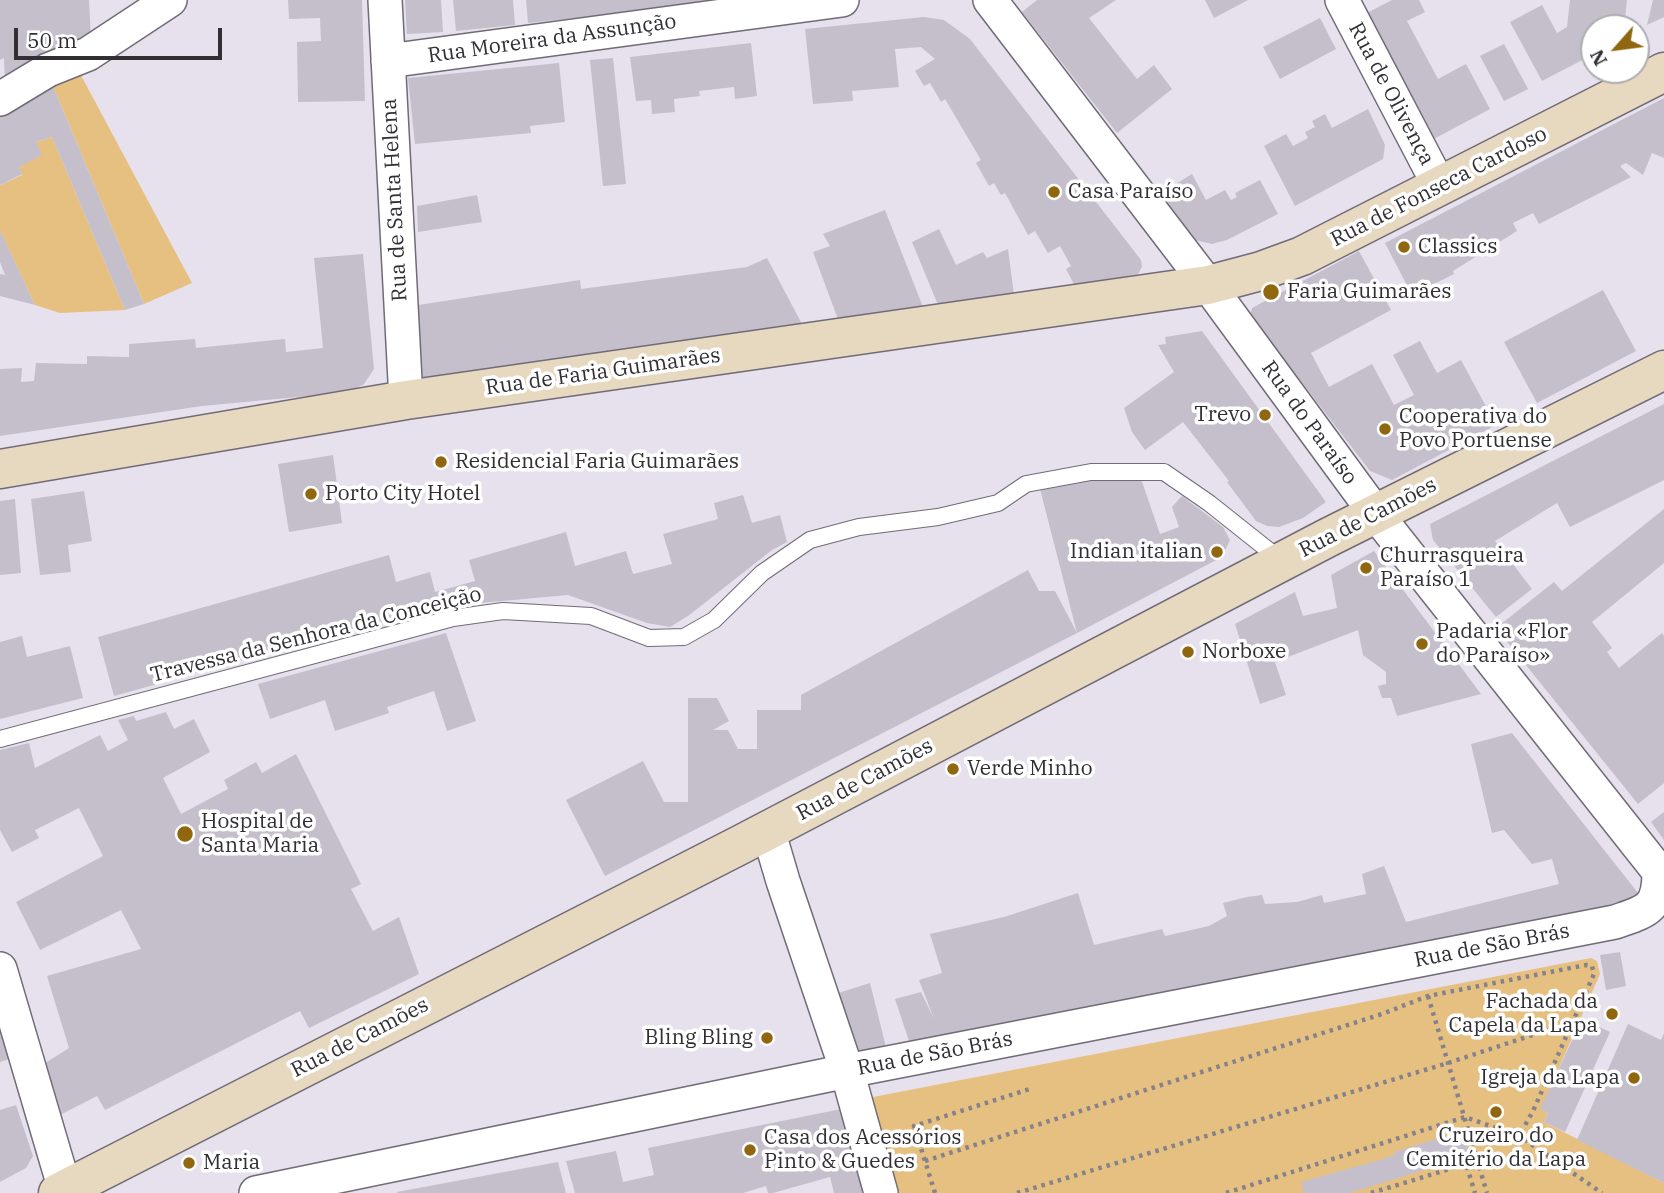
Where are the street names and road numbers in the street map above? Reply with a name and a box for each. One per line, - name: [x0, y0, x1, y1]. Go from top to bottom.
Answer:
- street label: Rua Moreira da Assunção: [426, 9, 678, 69]
- street label: Rua de Olivença: [1343, 18, 1439, 170]
- street label: Rua de Santa Helena: [377, 98, 413, 302]
- street label: Rua de Fonseca Cardoso: [1327, 121, 1551, 253]
- street label: Rua de Faria Guimarães: [484, 343, 722, 401]
- street label: Rua do Paraíso: [1256, 356, 1362, 490]
- street label: Rua de Camões: [1295, 473, 1441, 563]
- street label: Travessa da Senhora da Conceição: [148, 582, 484, 688]
- street label: Rua de Camões: [793, 734, 937, 826]
- street label: Rua de São Brás: [1412, 919, 1572, 973]
- street label: Rua de Camões: [287, 993, 433, 1083]
- street label: Rua de São Brás: [855, 1027, 1015, 1081]

